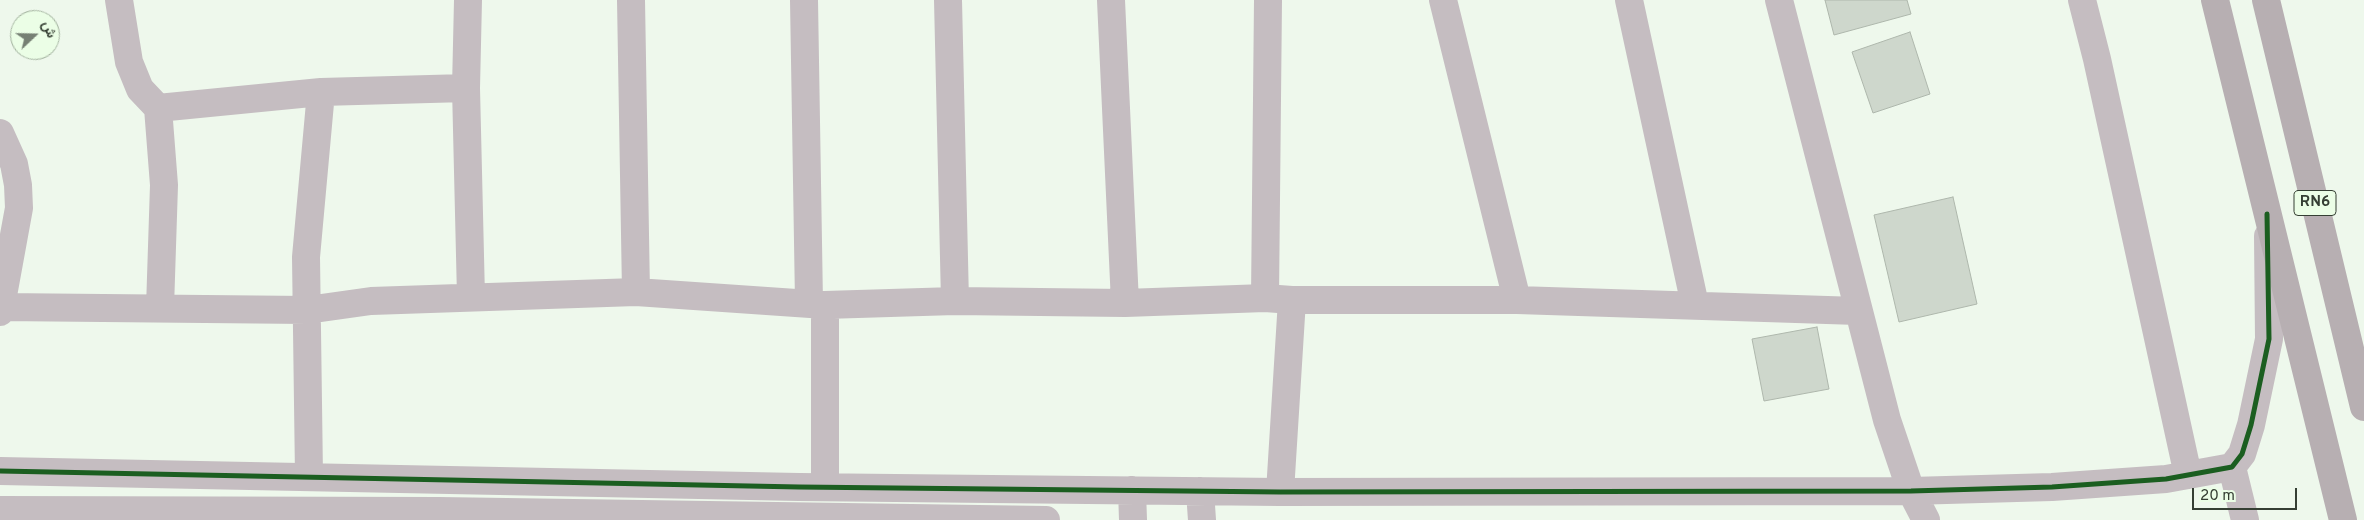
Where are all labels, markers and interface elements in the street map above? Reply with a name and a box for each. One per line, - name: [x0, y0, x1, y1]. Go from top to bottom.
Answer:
- north arrow: [10, 10, 60, 60]
- text: ش: [38, 19, 59, 41]
- road number: RN6: [2294, 190, 2336, 216]
- scale bar: [2194, 478, 2299, 510]
- text: 20 m: [2200, 487, 2235, 506]

